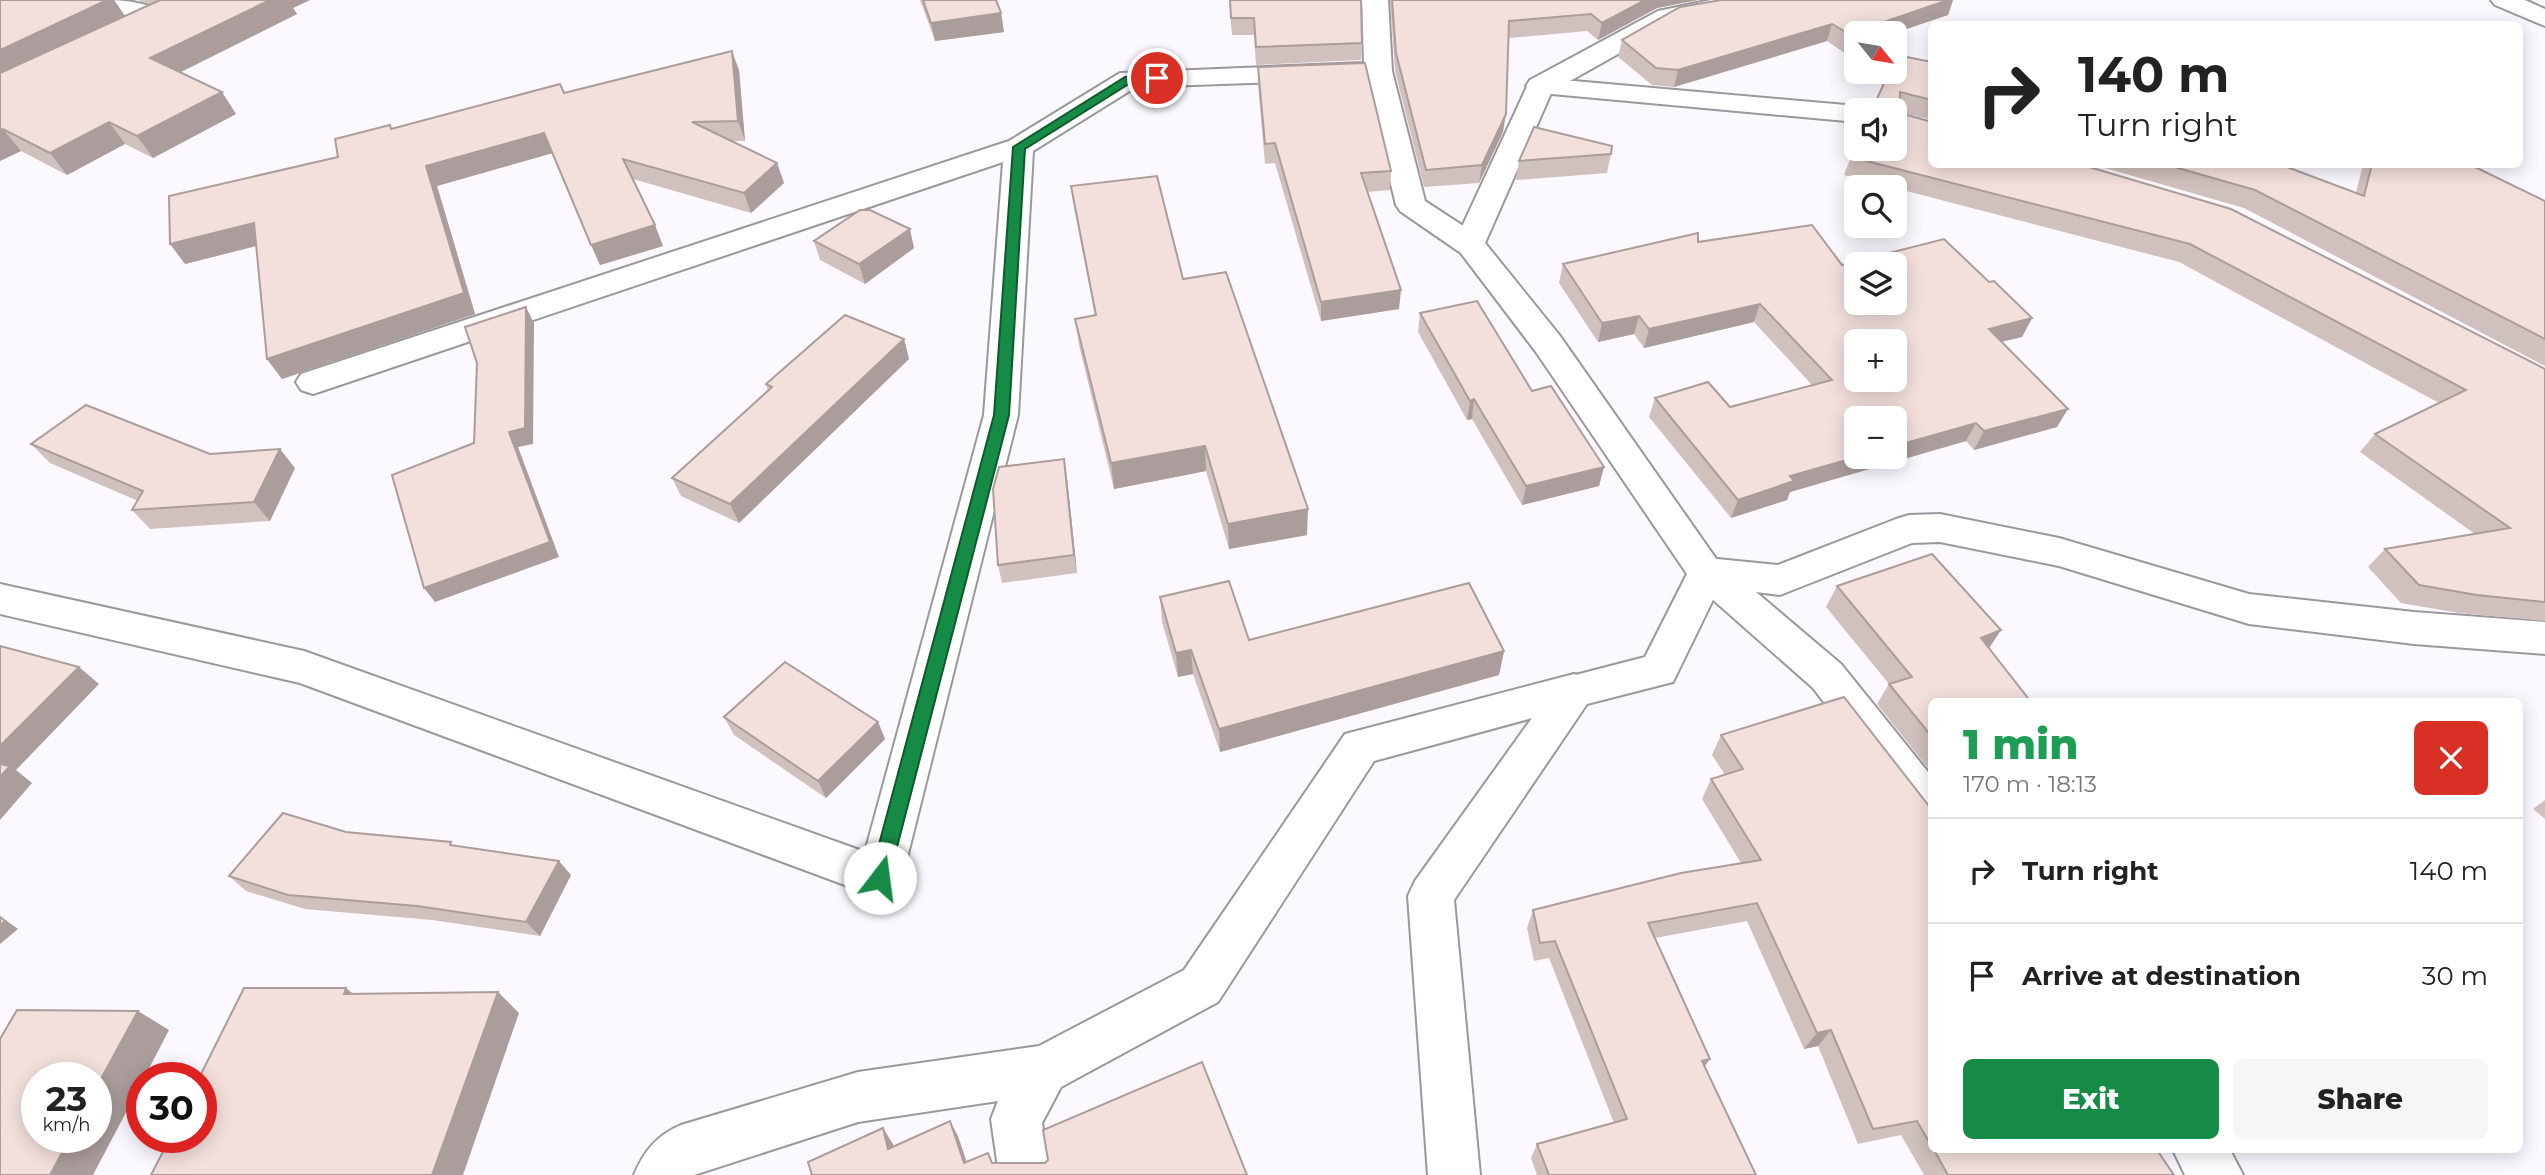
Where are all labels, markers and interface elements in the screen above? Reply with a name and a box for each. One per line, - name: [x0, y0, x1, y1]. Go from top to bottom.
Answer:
- north arrow: [1844, 21, 1908, 84]
- map controls: [1844, 21, 1907, 469]
- text: 140 m: [2078, 45, 2230, 104]
- pin: [1127, 48, 1187, 108]
- icon: right: [1963, 49, 2054, 140]
- icon: arrive: [1138, 59, 1176, 97]
- button: sound: [1844, 98, 1907, 161]
- text: Turn right: [2078, 105, 2238, 144]
- button: search: [1844, 175, 1907, 238]
- button: layers: [1844, 252, 1907, 315]
- button: +: [1844, 329, 1907, 392]
- button: −: [1844, 406, 1907, 469]
- text: 1 min: [1963, 718, 2079, 770]
- button: close: [2414, 721, 2488, 795]
- text: 170 m · 18:13: [1963, 770, 2097, 798]
- position arrow: [843, 841, 917, 915]
- icon: right: [1963, 852, 2001, 890]
- text: Turn right: [2022, 855, 2158, 887]
- text: 140 m: [2410, 855, 2488, 887]
- icon: arrive: [1963, 957, 2001, 995]
- text: Arrive at destination: [2022, 960, 2301, 992]
- text: 30 m: [2422, 960, 2488, 992]
- button: Exit: [1963, 1059, 2219, 1139]
- button: Share: [2233, 1059, 2488, 1139]
- speed limit sign: 30: [126, 1062, 217, 1153]
- text: 23: [46, 1077, 87, 1120]
- text: km/h: [42, 1114, 91, 1136]

